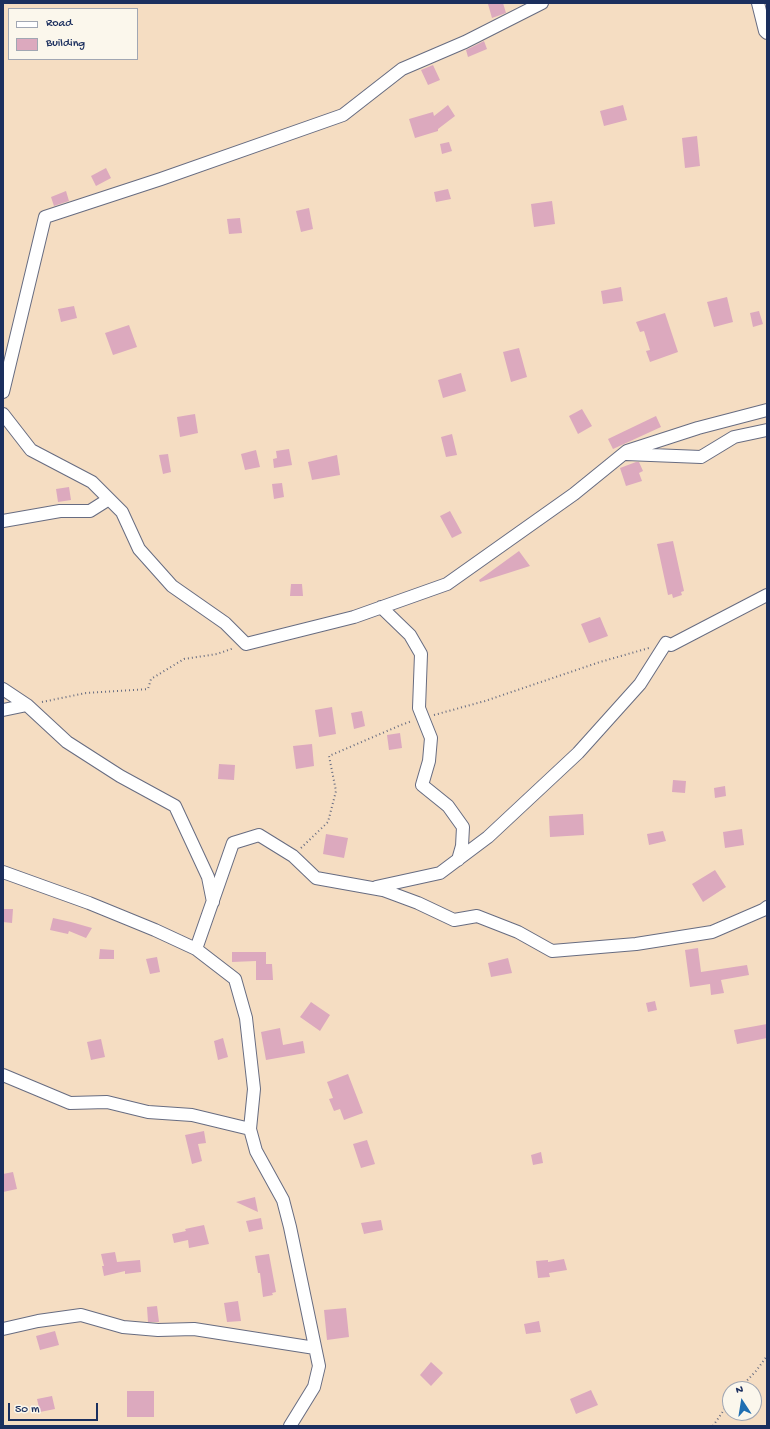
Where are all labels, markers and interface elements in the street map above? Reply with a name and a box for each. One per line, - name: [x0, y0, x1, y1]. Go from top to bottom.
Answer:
- legend: [8, 8, 138, 60]
- text: Road: [46, 17, 72, 31]
- text: Building: [46, 37, 85, 51]
- north arrow: [722, 1381, 762, 1421]
- text: N: [735, 1384, 744, 1397]
- scale bar: [10, 1395, 100, 1421]
- text: 50 m: [15, 1403, 40, 1417]

